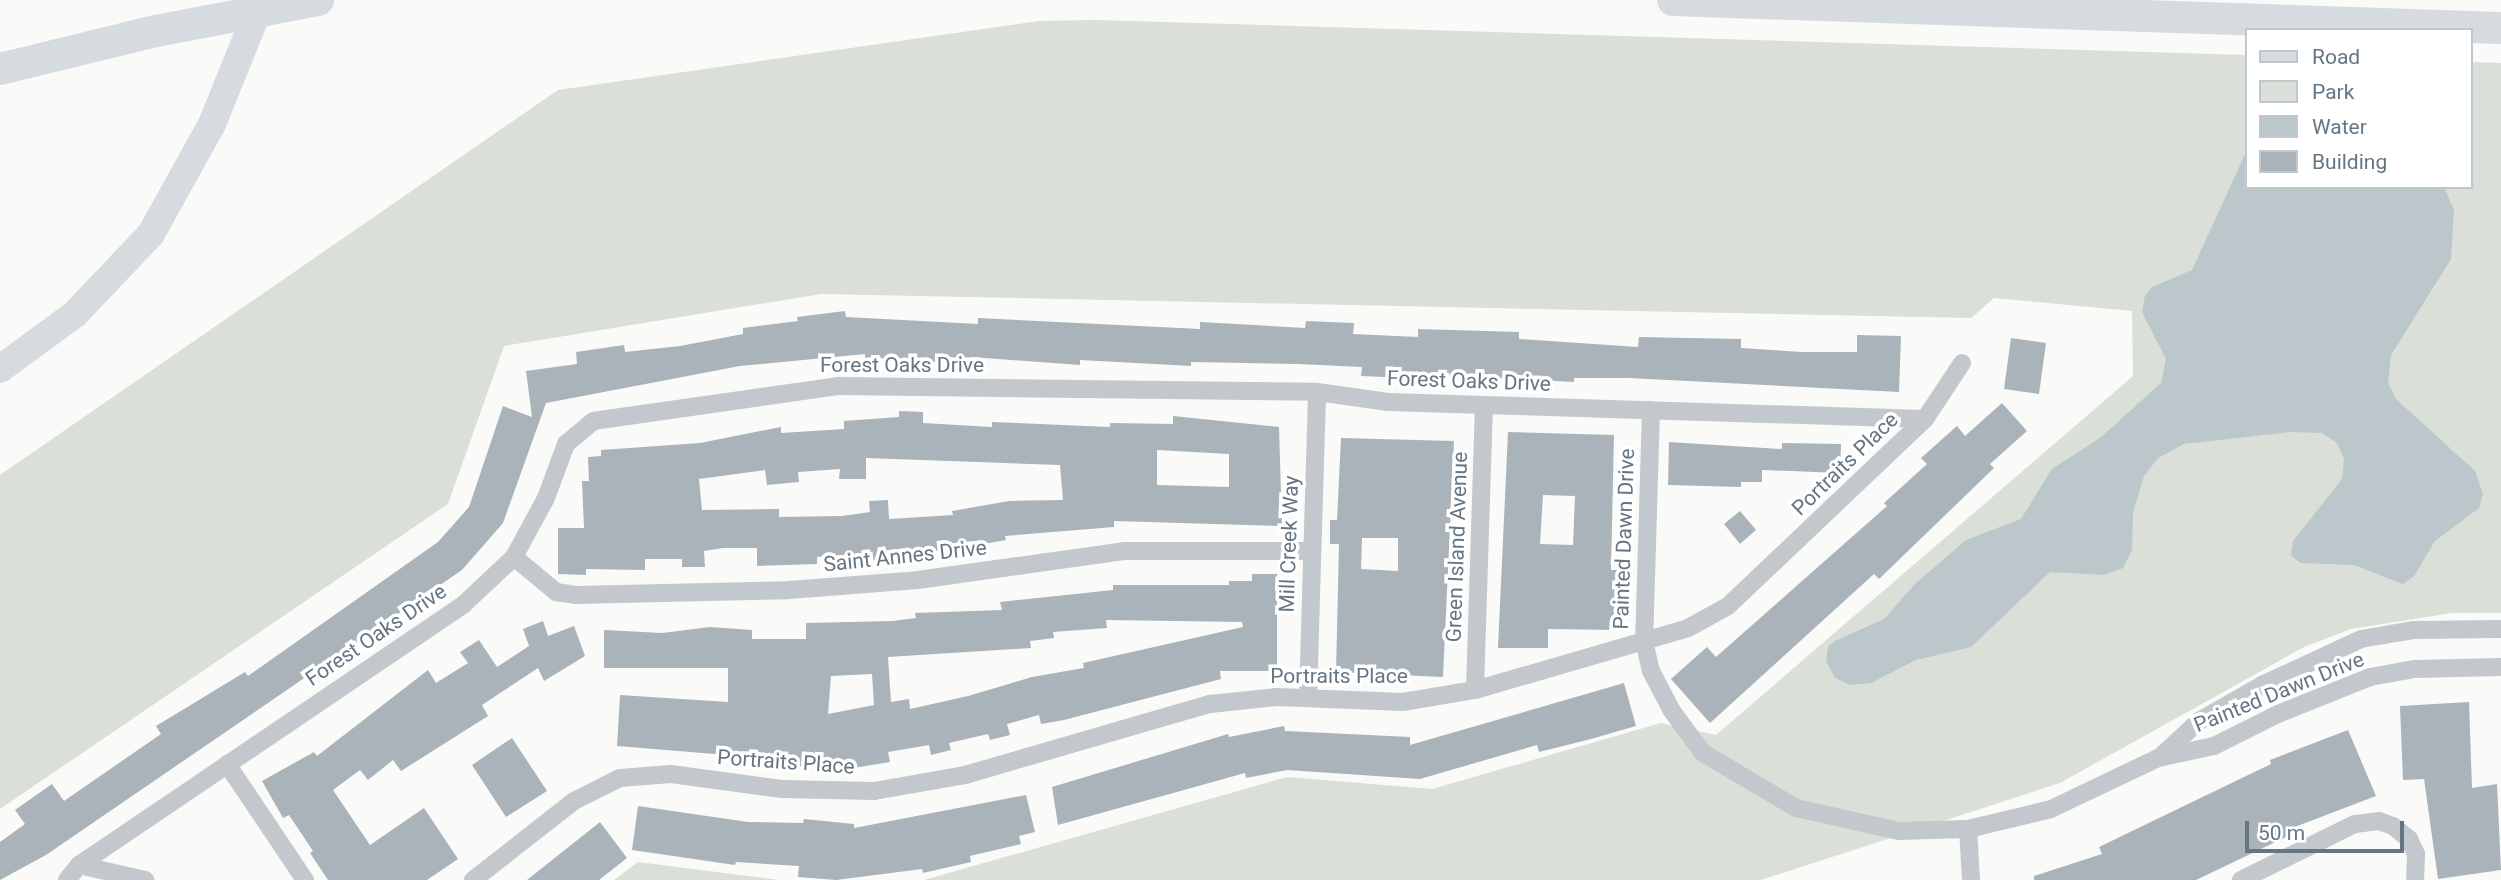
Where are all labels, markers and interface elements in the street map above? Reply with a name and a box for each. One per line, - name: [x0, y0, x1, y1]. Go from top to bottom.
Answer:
- legend: [2246, 28, 2473, 189]
- text: Road: [2312, 45, 2360, 69]
- text: Park: [2312, 80, 2354, 104]
- text: Water: [2312, 115, 2367, 139]
- text: Building: [2312, 150, 2387, 174]
- street label: Forest Oaks Drive: [820, 352, 984, 378]
- street label: Forest Oaks Drive: [1387, 366, 1551, 396]
- street label: Portraits Place: [1787, 407, 1903, 521]
- street label: Painted Dawn Drive: [1608, 448, 1640, 630]
- street label: Green Island Avenue: [1441, 451, 1473, 643]
- street label: Mill Creek Way: [1274, 475, 1304, 613]
- street label: Saint Annes Drive: [822, 535, 988, 577]
- street label: Forest Oaks Drive: [301, 579, 451, 691]
- street label: Painted Dawn Drive: [2190, 646, 2368, 738]
- street label: Portraits Place: [1270, 663, 1408, 689]
- street label: Portraits Place: [716, 745, 856, 779]
- scale bar: [2249, 806, 2408, 850]
- text: 50 m: [2258, 821, 2305, 845]

